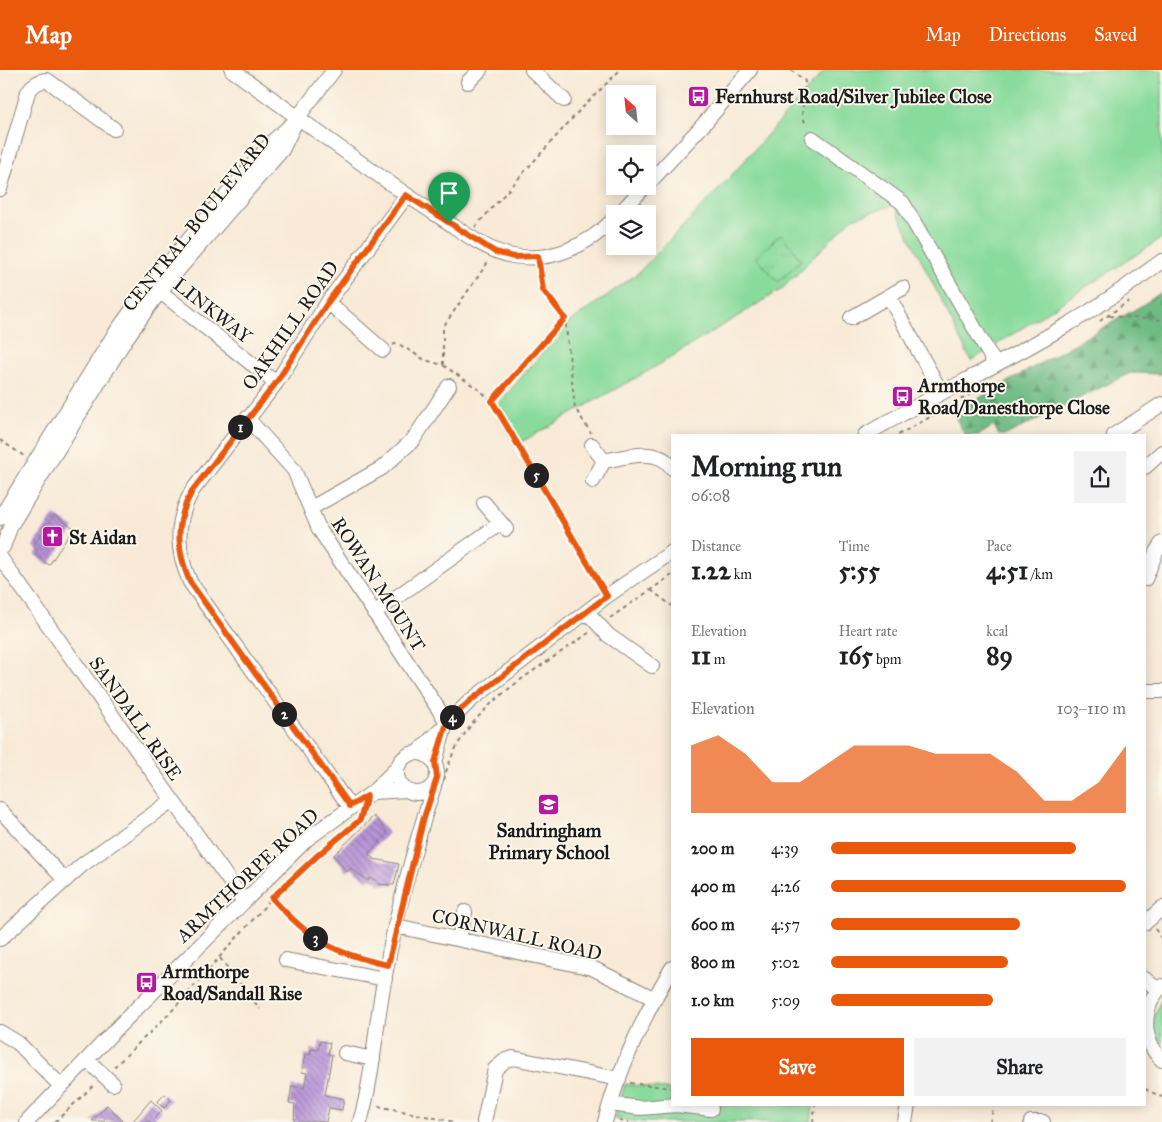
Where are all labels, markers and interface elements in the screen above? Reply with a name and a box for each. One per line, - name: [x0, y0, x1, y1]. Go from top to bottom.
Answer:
- text: Map: [25, 20, 72, 50]
- text: Map: [925, 24, 961, 46]
- text: Directions: [989, 24, 1066, 46]
- text: Saved: [1094, 24, 1137, 46]
- bus stop icon: Fernhurst Road/Silver Jubilee Close: [687, 84, 711, 108]
- north arrow: [606, 85, 656, 135]
- map controls: [606, 85, 656, 255]
- place label: Fernhurst Road/Silver Jubilee Close: [715, 85, 992, 109]
- street label: CENTRAL BOULEVARD: [117, 129, 275, 316]
- button: locate: [606, 145, 656, 195]
- pin: [428, 172, 470, 223]
- icon: arrive: [435, 179, 463, 207]
- button: layers: [606, 205, 656, 255]
- street label: OAKHILL ROAD: [237, 256, 344, 394]
- street label: LINKWAY: [169, 273, 257, 349]
- place label: Armthorpe Road/Danesthorpe Close: [916, 374, 1110, 420]
- bus stop icon: Armthorpe Road/Danesthorpe Close: [890, 384, 914, 408]
- pin: 1: [228, 414, 252, 440]
- text: 1: [238, 419, 243, 436]
- text: Morning run: [691, 449, 842, 484]
- button: share: [1074, 451, 1126, 503]
- pin: 5: [524, 462, 548, 488]
- text: 5: [533, 467, 540, 484]
- text: 06:08: [691, 486, 730, 505]
- street label: ROWAN MOUNT: [327, 513, 430, 656]
- church icon: St Aidan: [41, 525, 65, 549]
- place label: St Aidan: [69, 526, 137, 549]
- text: Distance: [691, 538, 741, 555]
- text: Time: [839, 538, 870, 555]
- text: Pace: [986, 538, 1012, 555]
- text: 1.22: [691, 555, 731, 586]
- text: 5:55: [839, 555, 880, 586]
- text: 4:51: [986, 555, 1028, 586]
- text: km: [731, 566, 752, 583]
- text: /km: [1028, 566, 1053, 583]
- text: Elevation: [691, 623, 747, 640]
- text: Heart rate: [839, 623, 898, 640]
- text: kcal: [986, 623, 1008, 640]
- text: 11: [691, 640, 711, 671]
- text: 165: [839, 640, 873, 671]
- text: 89: [986, 640, 1013, 671]
- text: m: [711, 651, 726, 668]
- text: bpm: [873, 651, 901, 668]
- street label: SANDALL RISE: [84, 652, 187, 785]
- text: Elevation: [691, 699, 755, 718]
- text: 103–110 m: [1057, 699, 1126, 718]
- pin: 2: [272, 702, 296, 726]
- pin: 4: [440, 704, 464, 730]
- text: 2: [281, 706, 288, 723]
- text: 4: [449, 709, 456, 726]
- school or university icon: Sandringham Primary School: [537, 792, 561, 816]
- street label: ARMTHORPE ROAD: [171, 803, 323, 948]
- place label: Sandringham Primary School: [488, 819, 610, 865]
- text: 200 m: [691, 839, 734, 858]
- text: 4:39: [771, 839, 799, 858]
- text: 400 m: [691, 877, 735, 896]
- text: 4:26: [771, 877, 800, 896]
- street label: CORNWALL ROAD: [430, 904, 604, 965]
- text: 600 m: [691, 915, 735, 934]
- text: 4:57: [771, 915, 800, 934]
- pin: 3: [302, 926, 328, 950]
- text: 3: [313, 930, 318, 947]
- text: 800 m: [691, 953, 735, 972]
- text: 5:02: [771, 953, 800, 972]
- place label: Armthorpe Road/Sandall Rise: [160, 960, 302, 1005]
- bus stop icon: Armthorpe Road/Sandall Rise: [134, 970, 158, 994]
- text: 1.0 km: [691, 991, 734, 1010]
- text: 5:09: [771, 991, 800, 1010]
- button: Save: [691, 1038, 904, 1096]
- button: Share: [914, 1038, 1126, 1096]

